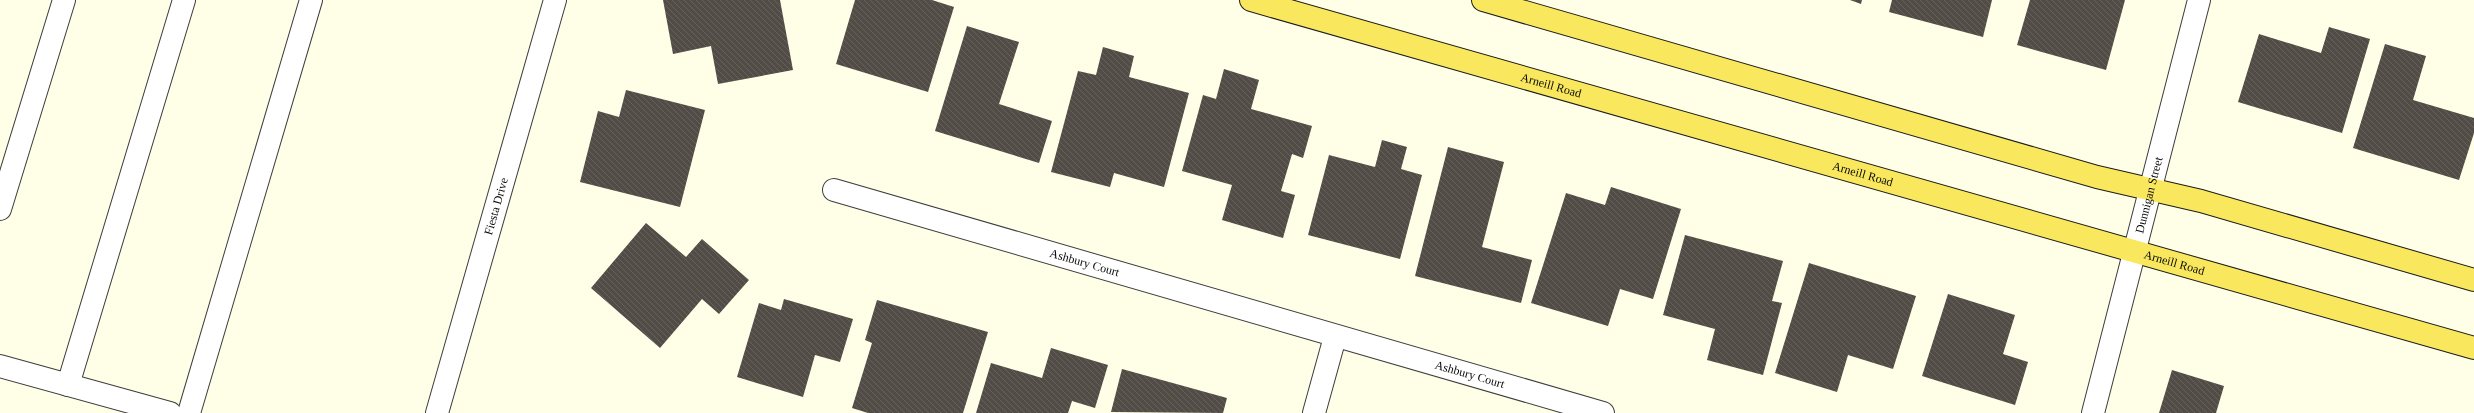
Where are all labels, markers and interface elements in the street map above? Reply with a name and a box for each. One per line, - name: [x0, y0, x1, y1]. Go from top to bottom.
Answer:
- street label: Arneill Road: [1519, 70, 1583, 101]
- street label: Dunnigan Street: [2132, 155, 2166, 235]
- street label: Arneill Road: [1831, 159, 1895, 189]
- street label: Fiesta Drive: [481, 176, 511, 237]
- street label: Ashbury Court: [1048, 246, 1122, 280]
- street label: Arneill Road: [2142, 247, 2206, 278]
- street label: Ashbury Court: [1433, 358, 1507, 391]

